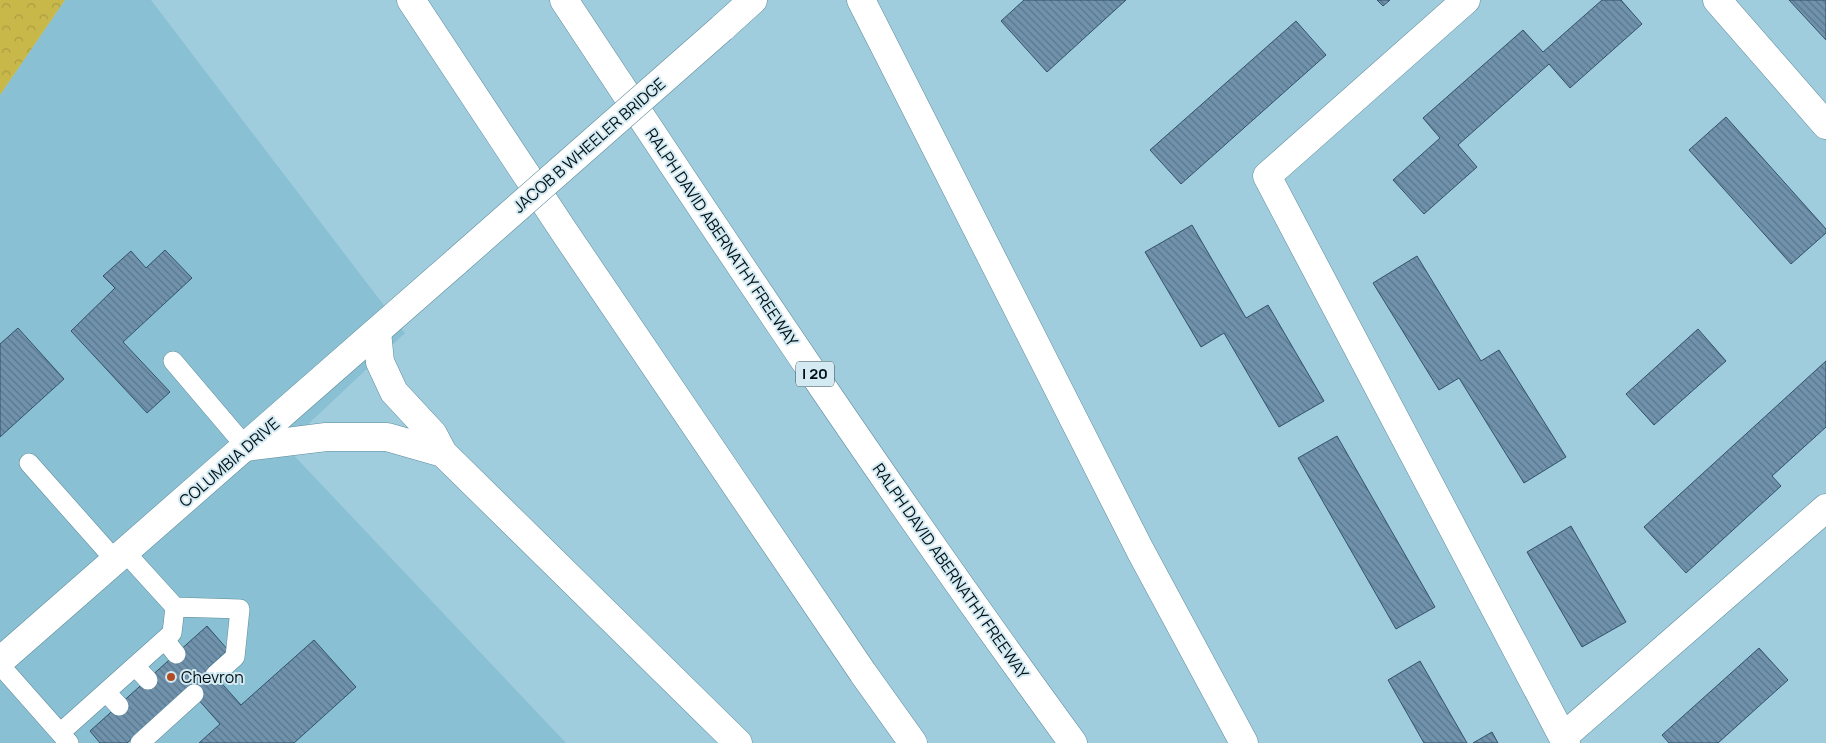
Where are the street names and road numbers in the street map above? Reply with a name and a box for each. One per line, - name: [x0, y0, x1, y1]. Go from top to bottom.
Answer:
- street label: JACOB B WHEELER BRIDGE: [508, 73, 670, 217]
- street label: RALPH DAVID ABERNATHY FREEWAY: [641, 124, 803, 350]
- road number: I 20: [796, 362, 834, 386]
- street label: COLUMBIA DRIVE: [174, 412, 284, 512]
- street label: RALPH DAVID ABERNATHY FREEWAY: [868, 459, 1034, 683]

